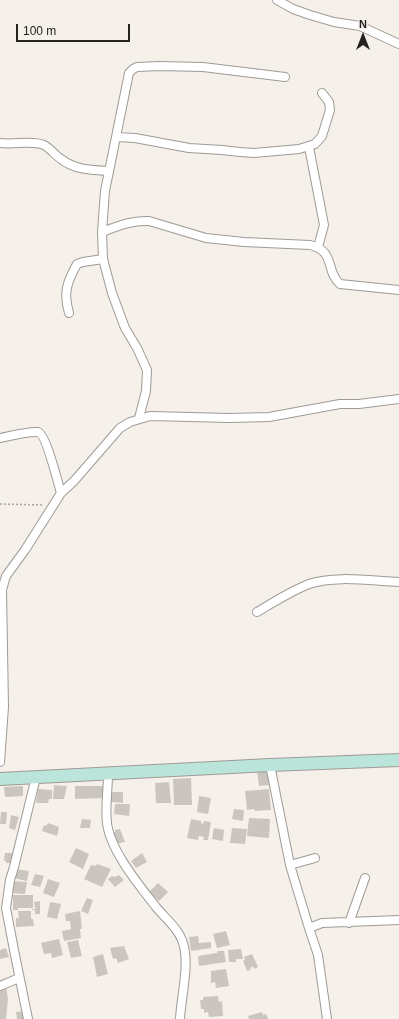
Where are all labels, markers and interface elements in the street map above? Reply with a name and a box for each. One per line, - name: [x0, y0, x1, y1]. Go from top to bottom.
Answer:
- scale bar: [18, 16, 132, 42]
- north arrow: [343, 16, 383, 56]
- text: N: [359, 18, 367, 30]
- text: 100 m: [23, 24, 56, 38]

